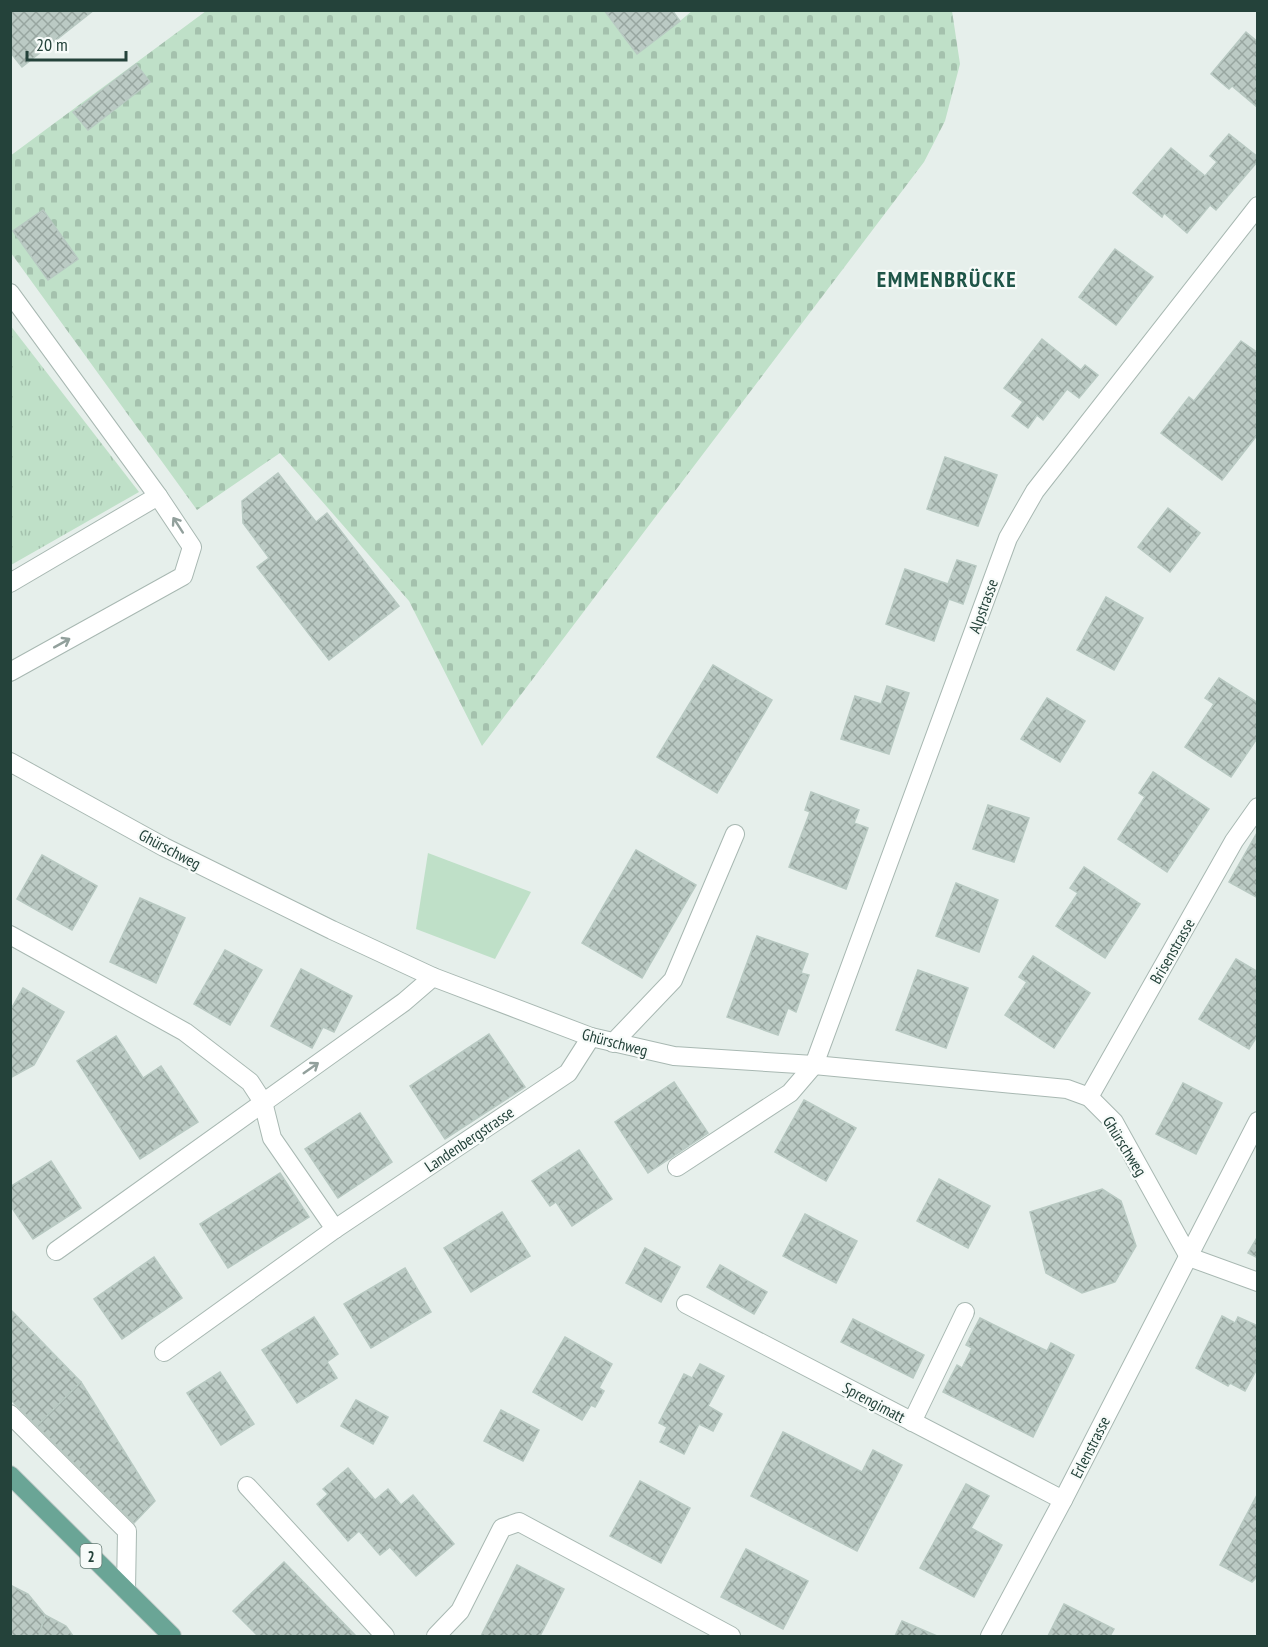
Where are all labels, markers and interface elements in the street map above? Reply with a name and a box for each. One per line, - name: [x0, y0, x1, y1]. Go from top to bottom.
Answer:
- scale bar: [27, 24, 126, 62]
- text: 20 m: [36, 33, 68, 56]
- district label: EMMENBRÜCKE: [877, 265, 1017, 293]
- one-way arrow: [171, 517, 184, 534]
- street label: Alpstrasse: [964, 576, 1002, 636]
- one-way arrow: [52, 637, 70, 648]
- street label: Ghürschweg: [136, 824, 204, 874]
- street label: Brisenstrasse: [1145, 915, 1199, 987]
- street label: Ghürschweg: [580, 1024, 650, 1060]
- one-way arrow: [302, 1062, 318, 1075]
- street label: Landenbergstrasse: [421, 1102, 517, 1176]
- street label: Ghürschweg: [1099, 1112, 1151, 1180]
- street label: Sprengimatt: [839, 1377, 909, 1427]
- street label: Erlenstrasse: [1066, 1413, 1114, 1481]
- road number: 2: [80, 1544, 101, 1568]

